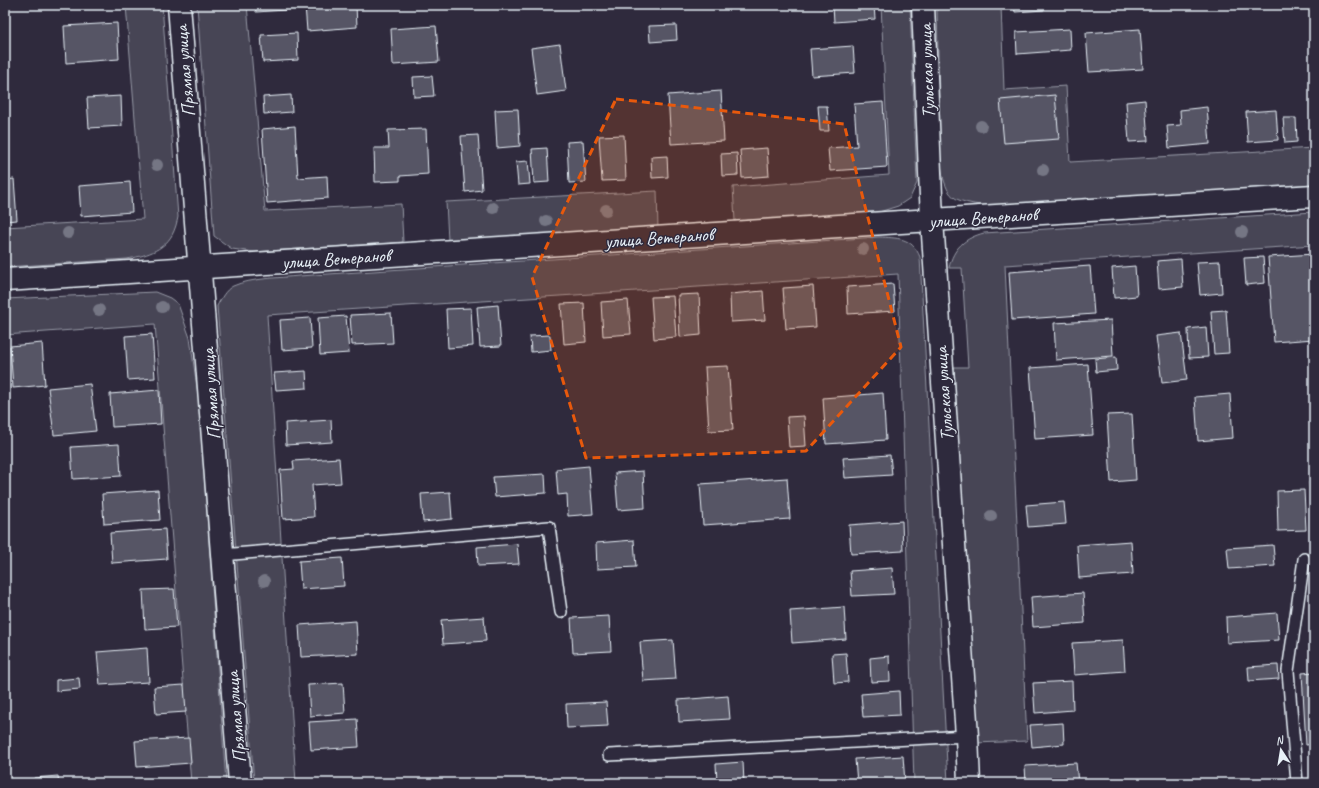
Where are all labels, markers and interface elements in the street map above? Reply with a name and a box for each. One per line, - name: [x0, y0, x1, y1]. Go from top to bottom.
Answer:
- street label: Тульская улица: [913, 21, 941, 119]
- street label: Прямая улица: [169, 22, 201, 118]
- street label: улица Ветеранов: [927, 202, 1042, 234]
- street label: улица Ветеранов: [603, 222, 718, 254]
- street label: улица Ветеранов: [280, 243, 395, 275]
- street label: Тульская улица: [929, 344, 959, 442]
- street label: Прямая улица: [196, 345, 226, 441]
- street label: Прямая улица: [220, 668, 252, 764]
- north arrow: [1261, 730, 1301, 770]
- text: N: [1274, 732, 1286, 748]

